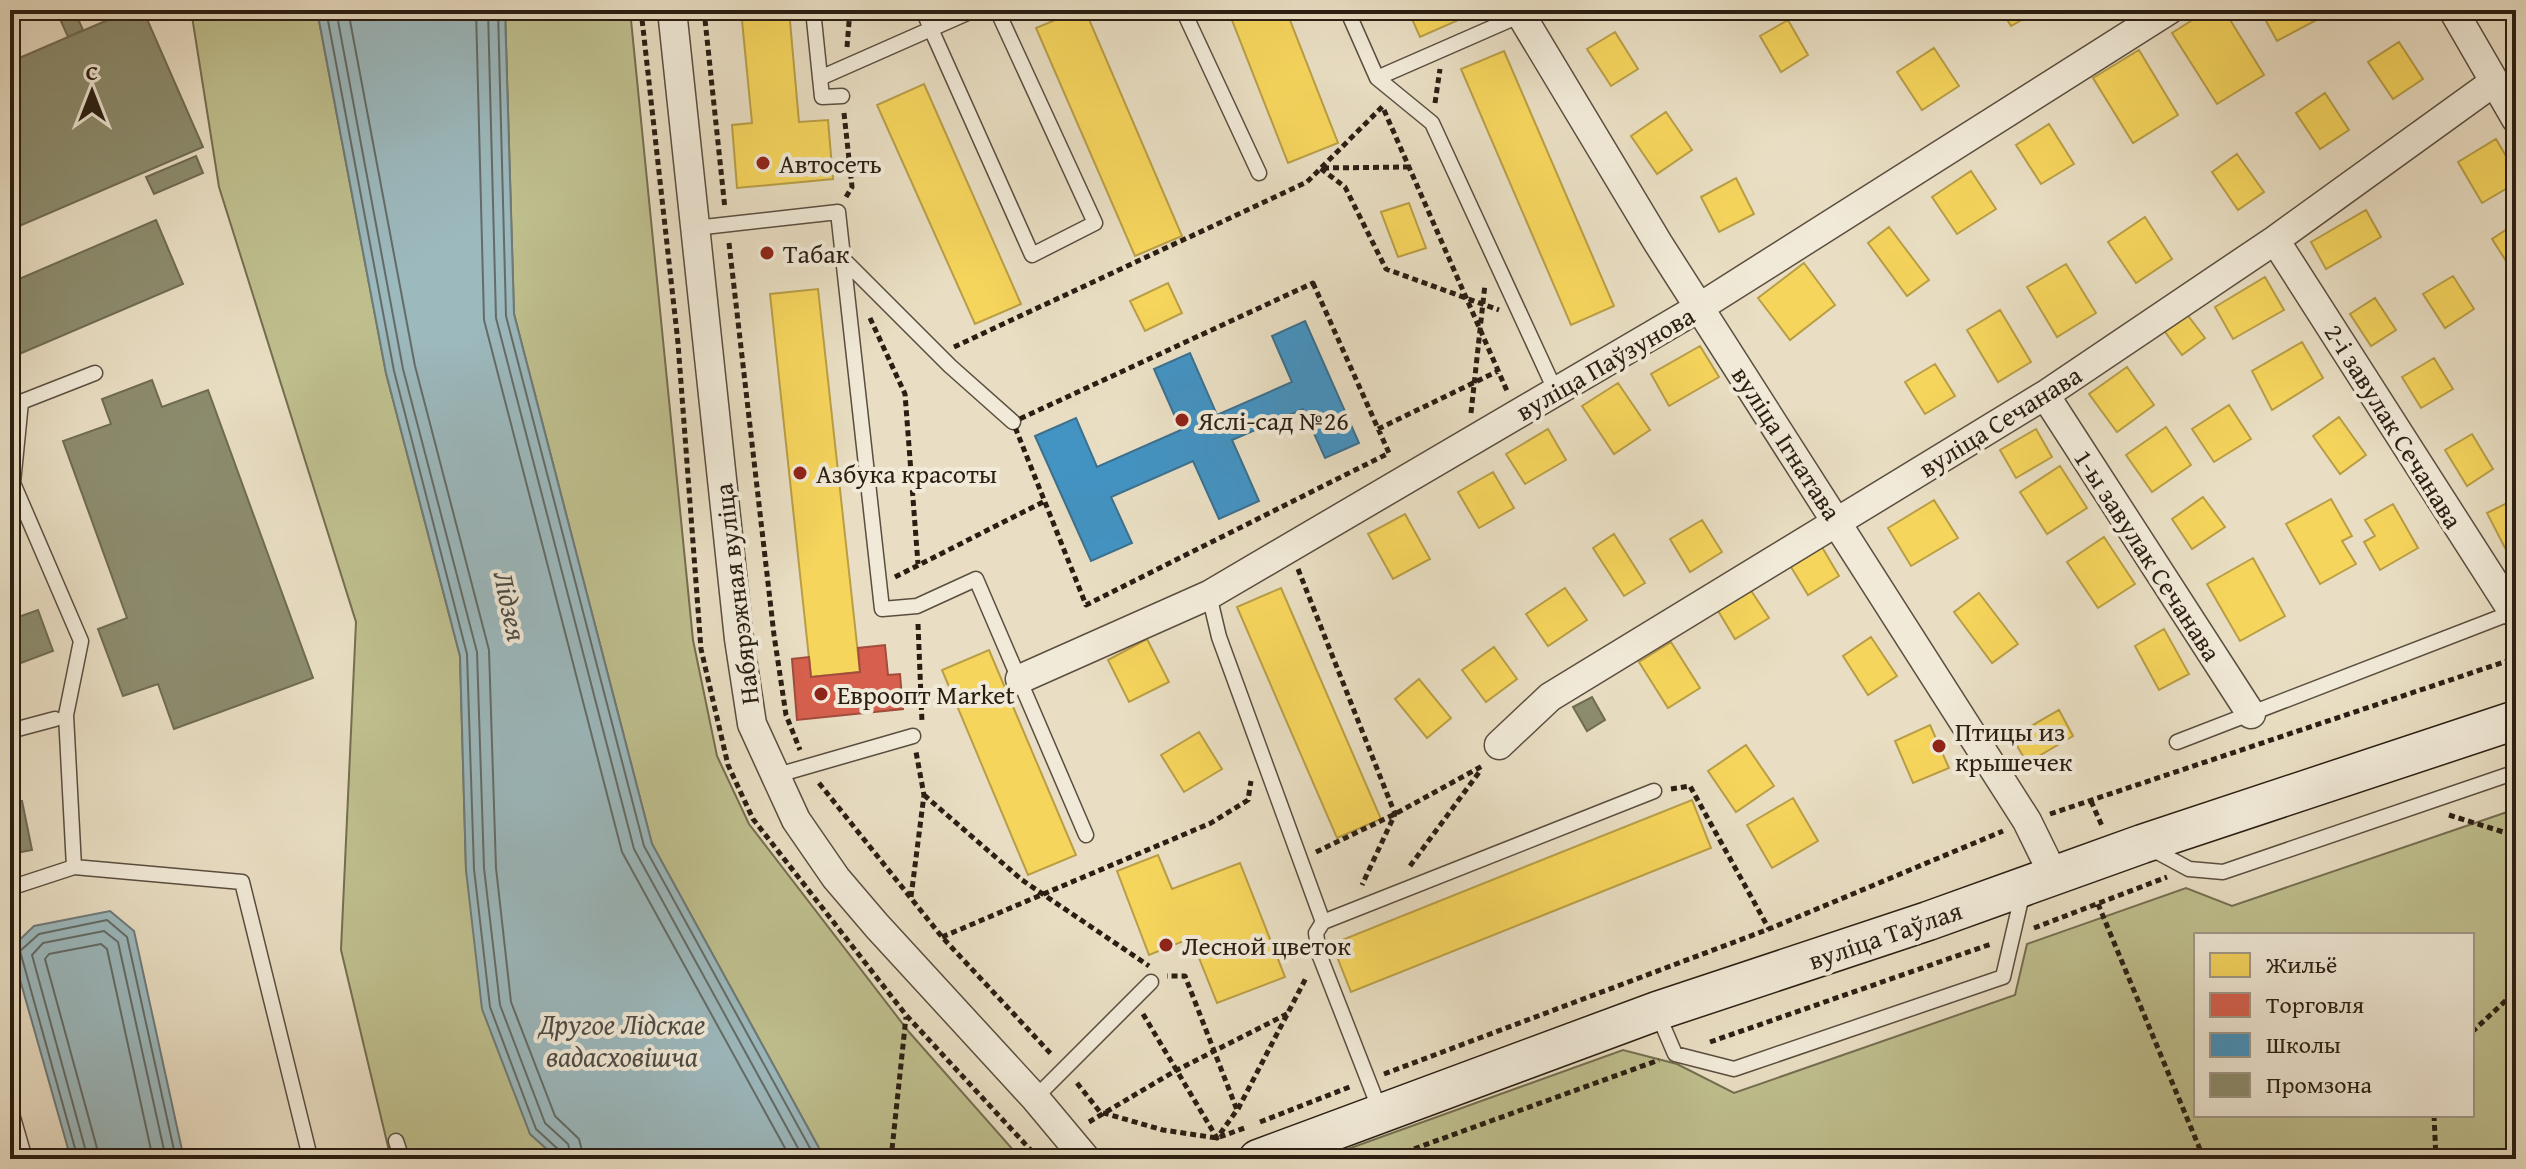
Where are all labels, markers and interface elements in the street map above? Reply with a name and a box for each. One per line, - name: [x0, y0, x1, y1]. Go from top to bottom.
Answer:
- north arrow: [52, 52, 132, 132]
- text: С: [86, 56, 98, 88]
- place label: Автосеть: [779, 144, 882, 183]
- marker: Автосеть: [754, 154, 772, 172]
- place label: Табак: [783, 234, 850, 273]
- marker: Табак: [758, 244, 776, 262]
- street label: вуліца Паўзунова: [1508, 296, 1702, 430]
- street label: 2-і завулак Сечанава: [2315, 316, 2473, 537]
- street label: вуліца Сечанава: [1911, 355, 2090, 487]
- street label: вуліца Ігнатава: [1722, 358, 1852, 528]
- place label: Яслі-сад №26: [1197, 401, 1349, 440]
- marker: Яслі-сад №26: [1173, 411, 1191, 429]
- street label: 1-ы завулак Сечанава: [2065, 441, 2232, 669]
- place label: Азбука красоты: [816, 454, 997, 493]
- marker: Азбука красоты: [791, 464, 809, 482]
- street label: Набярэжная вуліца: [703, 481, 769, 707]
- water label: Лідзея: [484, 567, 538, 645]
- place label: Евроопт Market: [837, 675, 1015, 714]
- marker: Евроопт Market: [812, 685, 830, 703]
- place label: Птицы из крышечек: [1955, 712, 2073, 781]
- marker: Птицы из крышечек: [1930, 737, 1948, 755]
- street label: вуліца Таўлая: [1803, 890, 1967, 980]
- place label: Лесной цветок: [1182, 926, 1351, 965]
- legend: [2194, 933, 2474, 1117]
- marker: Лесной цветок: [1157, 936, 1175, 954]
- text: Жильё: [2265, 947, 2337, 982]
- text: Торговля: [2266, 987, 2364, 1022]
- water label: Другое Лідскае вадасховішча: [537, 1003, 705, 1076]
- text: Школы: [2266, 1027, 2341, 1062]
- text: Промзона: [2266, 1067, 2372, 1102]

